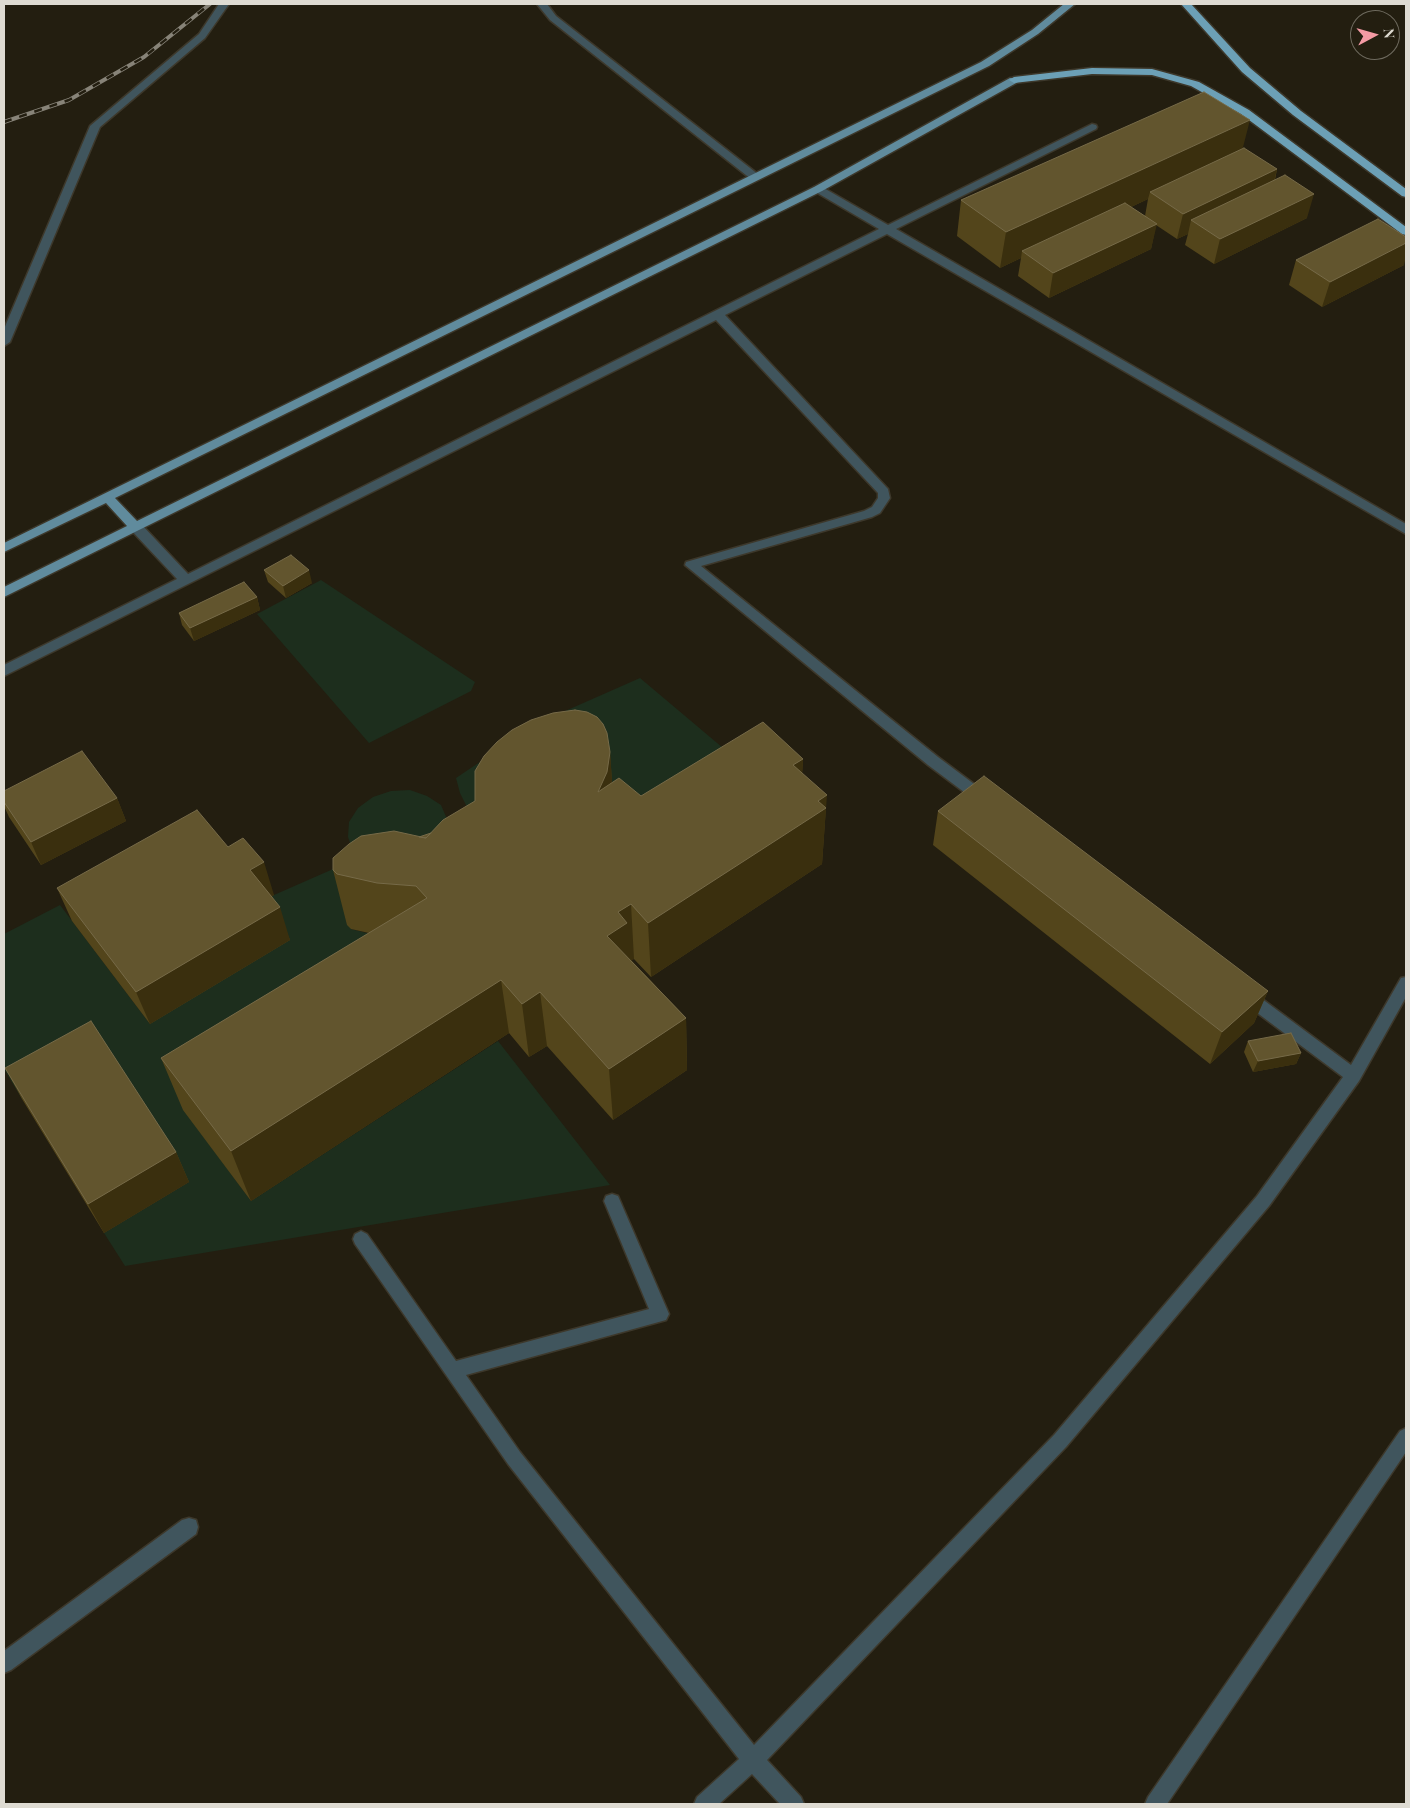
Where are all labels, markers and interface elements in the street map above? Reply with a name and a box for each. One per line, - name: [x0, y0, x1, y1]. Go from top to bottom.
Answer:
- north arrow: [1350, 10, 1400, 60]
- text: N: [1379, 27, 1399, 39]

